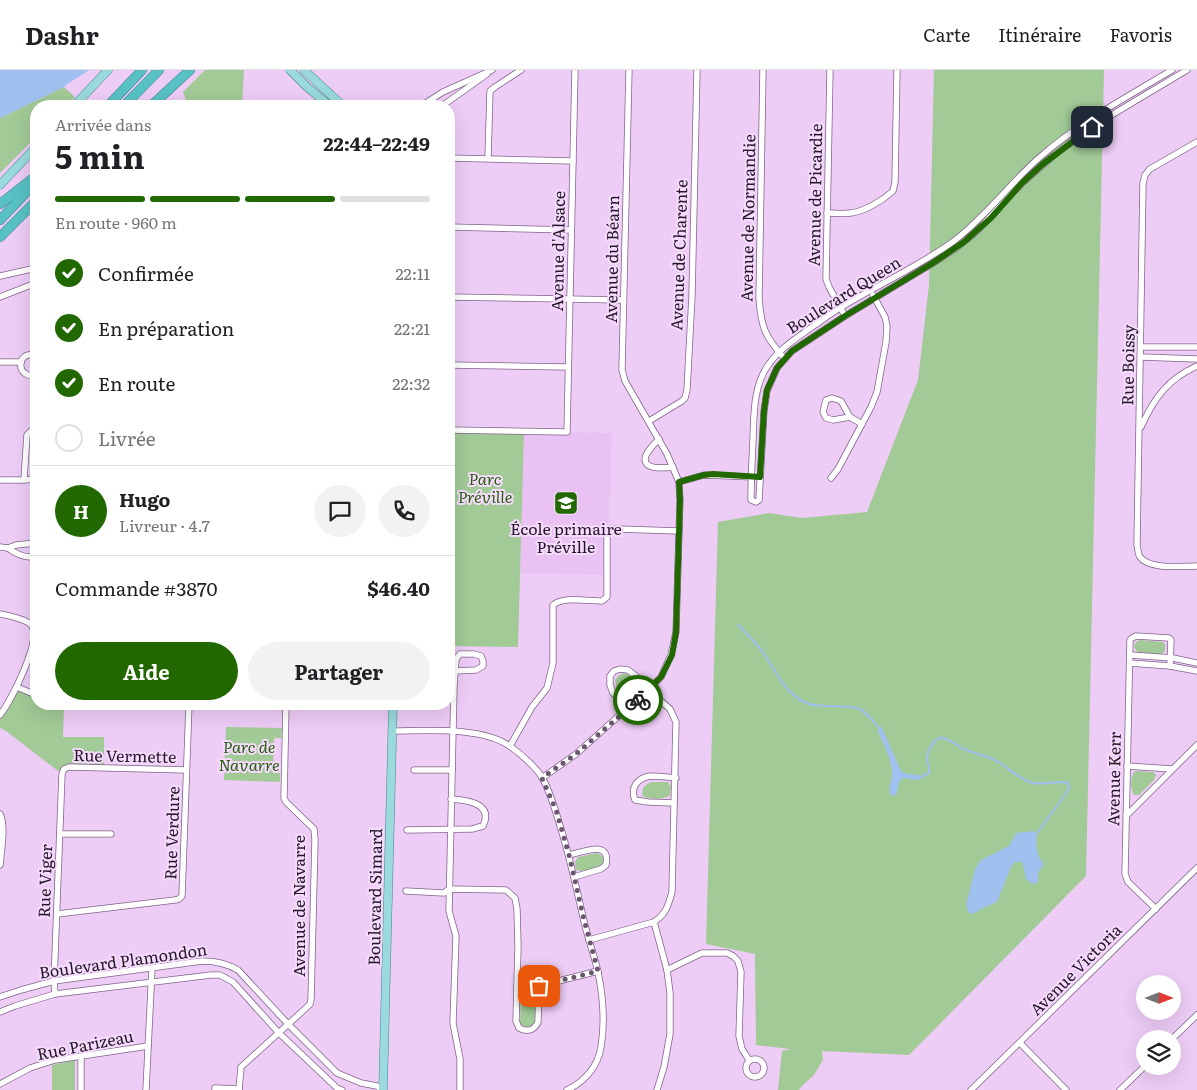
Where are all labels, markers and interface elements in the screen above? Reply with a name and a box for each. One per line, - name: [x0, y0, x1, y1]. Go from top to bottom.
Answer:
- text: Dashr: [25, 17, 99, 52]
- text: Carte: [923, 21, 970, 48]
- text: Itinéraire: [998, 21, 1081, 48]
- text: Favoris: [1109, 21, 1172, 48]
- pin: [1071, 106, 1113, 148]
- text: Arrivée dans: [55, 112, 151, 136]
- icon: home: [1078, 113, 1106, 141]
- street label: Avenue de Picardie: [801, 123, 827, 267]
- text: 22:44–22:49: [323, 129, 430, 157]
- text: 5 min: [55, 131, 145, 179]
- street label: Avenue de Normandie: [734, 134, 760, 302]
- street label: Avenue de Charente: [663, 179, 693, 331]
- street label: Avenue d'Alsace: [544, 191, 570, 311]
- street label: Avenue du Béarn: [598, 195, 624, 323]
- text: En route · 960 m: [55, 210, 177, 234]
- street label: Boulevard Queen: [781, 249, 905, 339]
- icon: check: [55, 259, 83, 287]
- text: Confirmée: [98, 259, 194, 287]
- text: 22:11: [395, 261, 430, 285]
- icon: check: [55, 314, 83, 342]
- text: En préparation: [98, 314, 234, 342]
- text: 22:21: [394, 316, 430, 340]
- street label: Rue Boissy: [1114, 323, 1140, 406]
- icon: check: [55, 369, 83, 397]
- text: En route: [98, 369, 175, 397]
- text: 22:32: [392, 371, 430, 395]
- text: Livrée: [98, 424, 156, 452]
- park label: Parc Préville: [458, 466, 512, 508]
- text: Hugo: [119, 485, 170, 513]
- button: chat: [314, 485, 366, 537]
- button: phone: [378, 485, 430, 537]
- school or university icon: École primaire Préville: [553, 490, 579, 516]
- text: H: [73, 497, 89, 525]
- text: Livreur · 4.7: [119, 513, 210, 537]
- place label: École primaire Préville: [510, 516, 622, 558]
- text: Commande #3870: [55, 574, 218, 602]
- text: $46.40: [367, 574, 430, 602]
- button: Aide: [55, 642, 238, 700]
- button: Partager: [248, 642, 430, 700]
- courier: [613, 675, 663, 725]
- icon: bike: [624, 686, 652, 714]
- street label: Avenue Kerr: [1100, 731, 1126, 826]
- park label: Parc de Navarre: [218, 734, 280, 776]
- street label: Rue Vermette: [73, 742, 177, 768]
- street label: Rue Verdure: [157, 786, 185, 880]
- street label: Boulevard Simard: [361, 828, 387, 966]
- street label: Avenue de Navarre: [286, 835, 310, 977]
- street label: Rue Viger: [31, 843, 57, 918]
- street label: Avenue Victoria: [1024, 917, 1127, 1020]
- street label: Boulevard Plamondon: [37, 936, 209, 984]
- pin: [518, 965, 560, 1007]
- icon: bag: [525, 972, 553, 1000]
- north arrow: [1136, 975, 1181, 1020]
- map controls: [1136, 975, 1181, 1075]
- street label: Rue Parizeau: [35, 1023, 135, 1065]
- button: layers: [1136, 1030, 1181, 1075]

